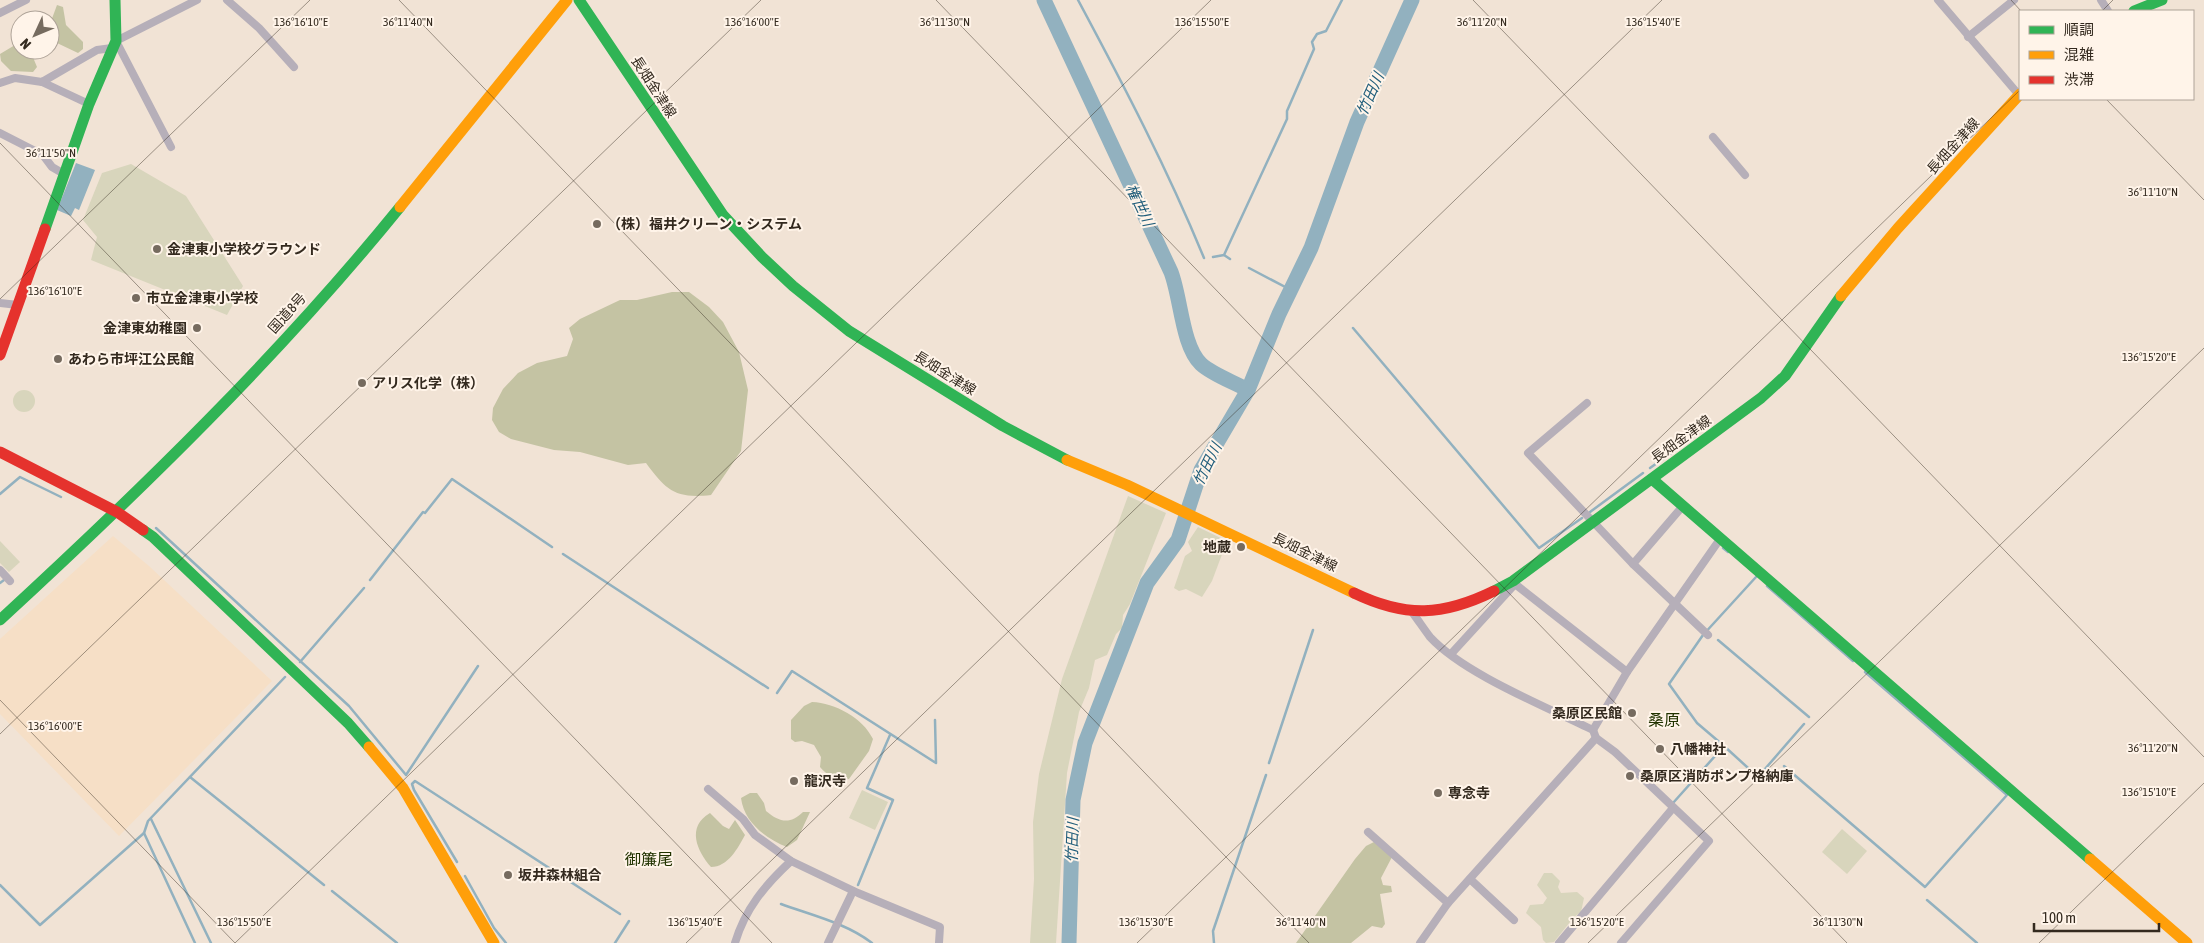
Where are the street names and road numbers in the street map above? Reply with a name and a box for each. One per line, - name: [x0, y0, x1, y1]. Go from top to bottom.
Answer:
- street label: 長畑金津線: [628, 53, 680, 121]
- street label: 長畑金津線: [1924, 115, 1982, 177]
- street label: 国道8号: [265, 290, 309, 336]
- street label: 長畑金津線: [911, 348, 979, 398]
- street label: 長畑金津線: [1648, 412, 1714, 466]
- street label: 長畑金津線: [1270, 529, 1340, 575]

